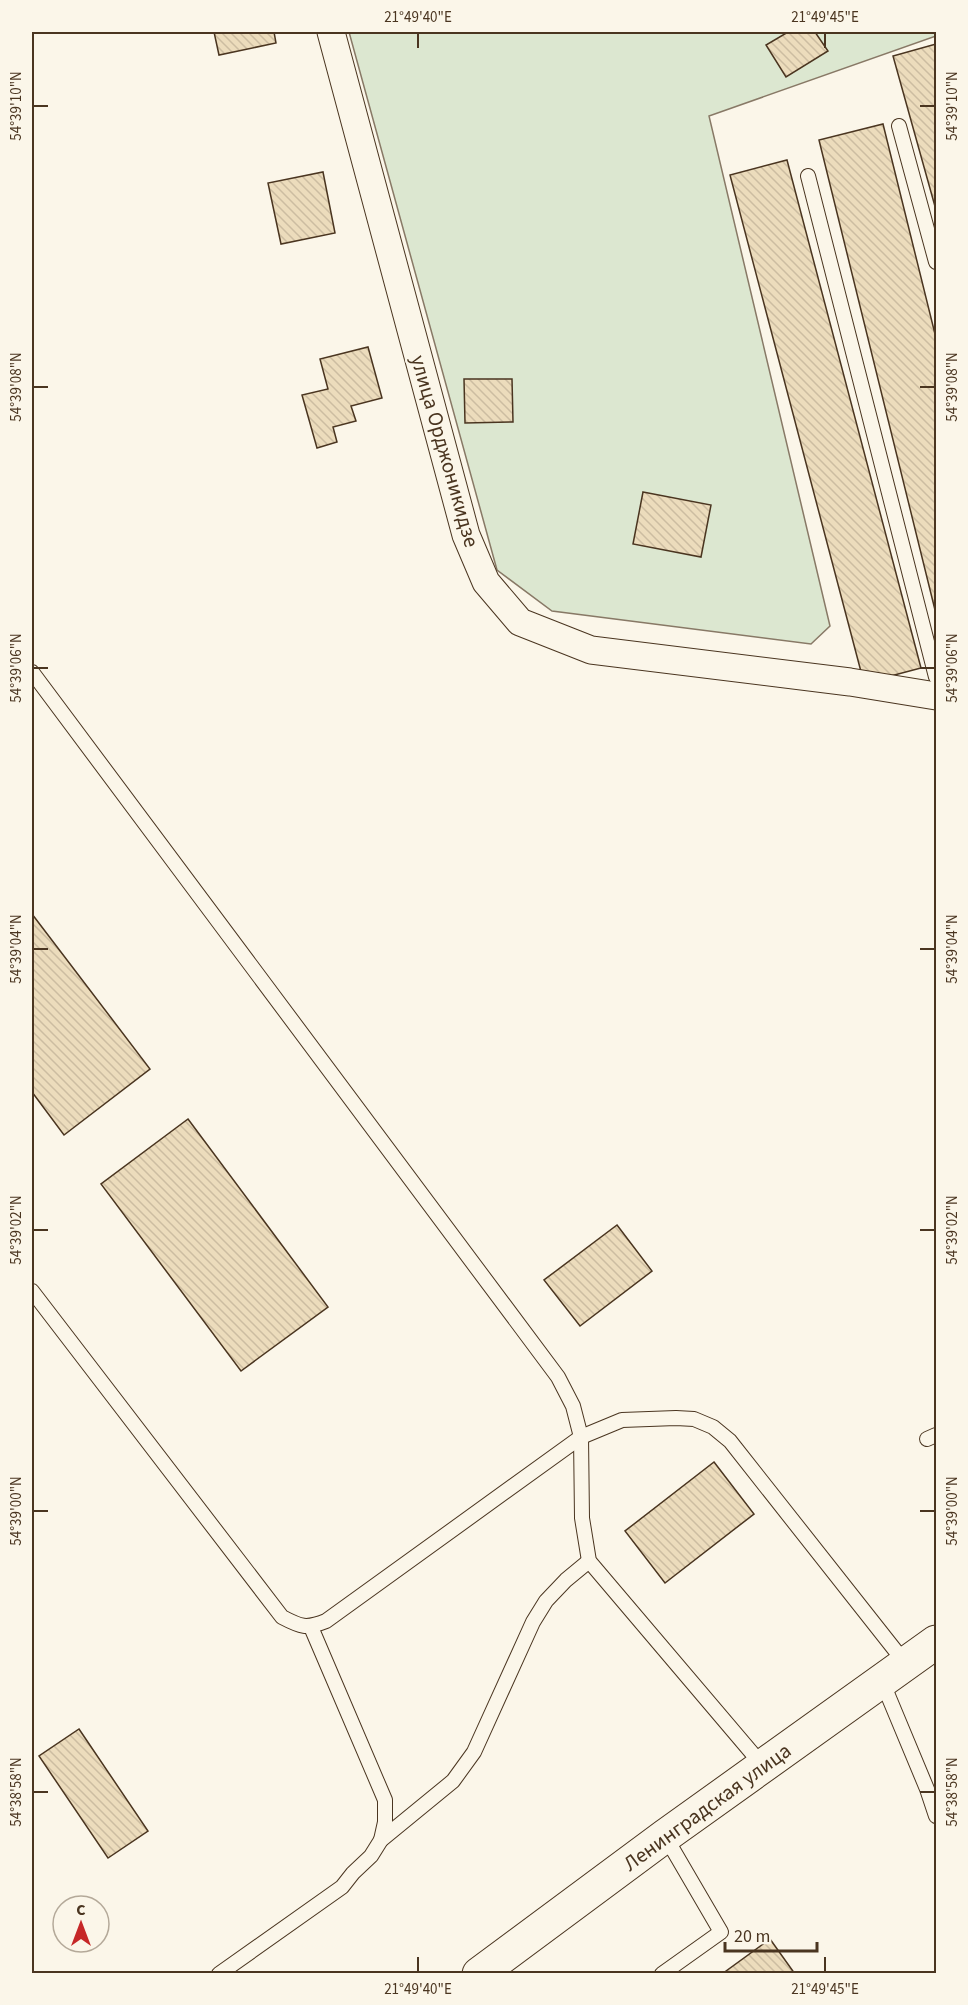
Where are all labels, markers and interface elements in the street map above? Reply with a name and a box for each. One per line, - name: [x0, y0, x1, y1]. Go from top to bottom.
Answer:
- text: 21°49'40"E: [384, 7, 452, 28]
- text: 21°49'45"E: [791, 7, 859, 28]
- text: 54°39'10"N: [6, 71, 27, 141]
- text: 54°39'10"N: [942, 71, 963, 141]
- street label: улица Орджоникидзе: [403, 351, 487, 551]
- text: 54°39'08"N: [6, 352, 27, 422]
- text: 54°39'08"N: [942, 352, 963, 422]
- text: 54°39'06"N: [6, 633, 27, 703]
- text: 54°39'06"N: [942, 633, 963, 703]
- text: 54°39'04"N: [6, 914, 27, 984]
- text: 54°39'04"N: [942, 914, 963, 984]
- text: 54°39'02"N: [6, 1195, 27, 1265]
- text: 54°39'02"N: [942, 1195, 963, 1265]
- text: 54°39'00"N: [6, 1476, 27, 1546]
- text: 54°39'00"N: [942, 1476, 963, 1546]
- street label: Ленинградская улица: [617, 1736, 797, 1878]
- text: 54°38'58"N: [6, 1757, 27, 1827]
- text: 54°38'58"N: [942, 1757, 963, 1827]
- north arrow: [51, 1894, 111, 1954]
- text: С: [76, 1899, 86, 1921]
- scale bar: [725, 1915, 816, 1953]
- text: 20 m: [734, 1924, 770, 1949]
- text: 21°49'40"E: [384, 1979, 452, 2000]
- text: 21°49'45"E: [791, 1979, 859, 2000]

